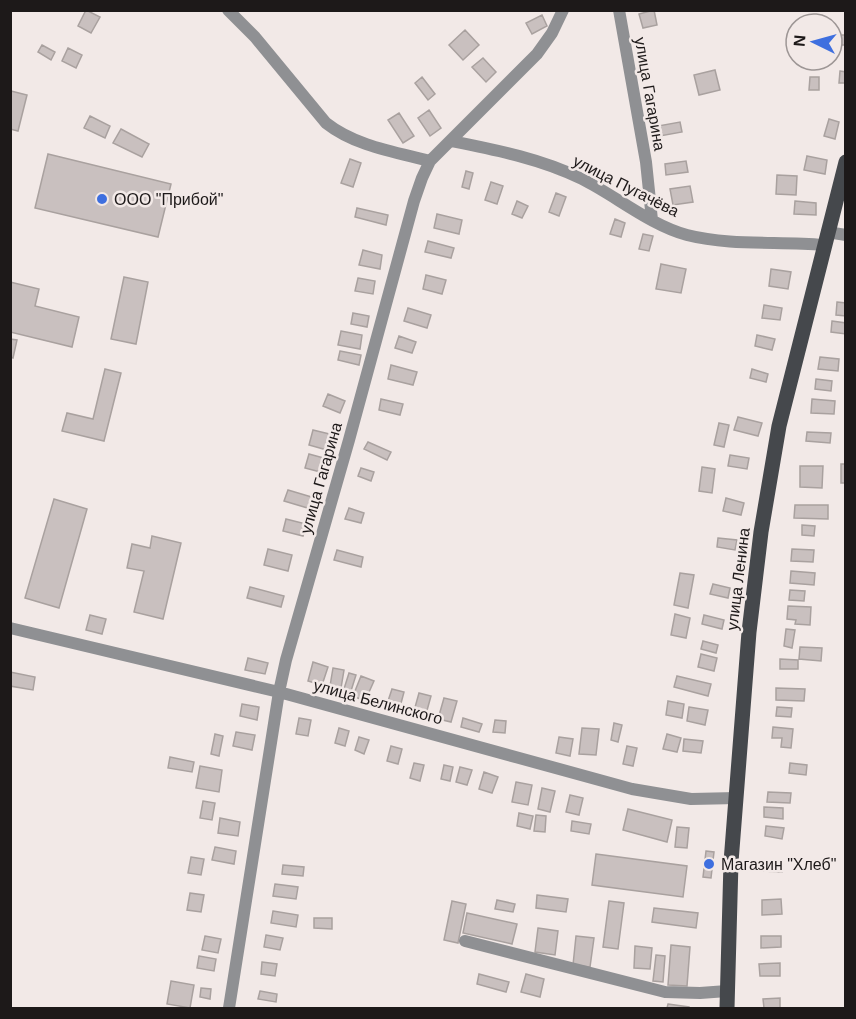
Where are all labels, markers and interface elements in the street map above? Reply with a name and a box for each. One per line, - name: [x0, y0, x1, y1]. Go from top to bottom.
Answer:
- north arrow: [784, 12, 844, 72]
- text: N: [791, 34, 809, 47]
- street label: улица Гагарина: [632, 36, 668, 152]
- street label: улица Пугачёва: [570, 152, 682, 220]
- place label: ООО "Прибой": [114, 191, 223, 208]
- marker: ООО "Прибой": [95, 192, 109, 206]
- street label: улица Гагарина: [297, 420, 345, 536]
- street label: улица Ленина: [723, 527, 753, 631]
- street label: улица Белинского: [312, 677, 444, 727]
- place label: Магазин "Хлеб": [721, 856, 836, 873]
- marker: Магазин "Хлеб": [702, 857, 716, 871]

